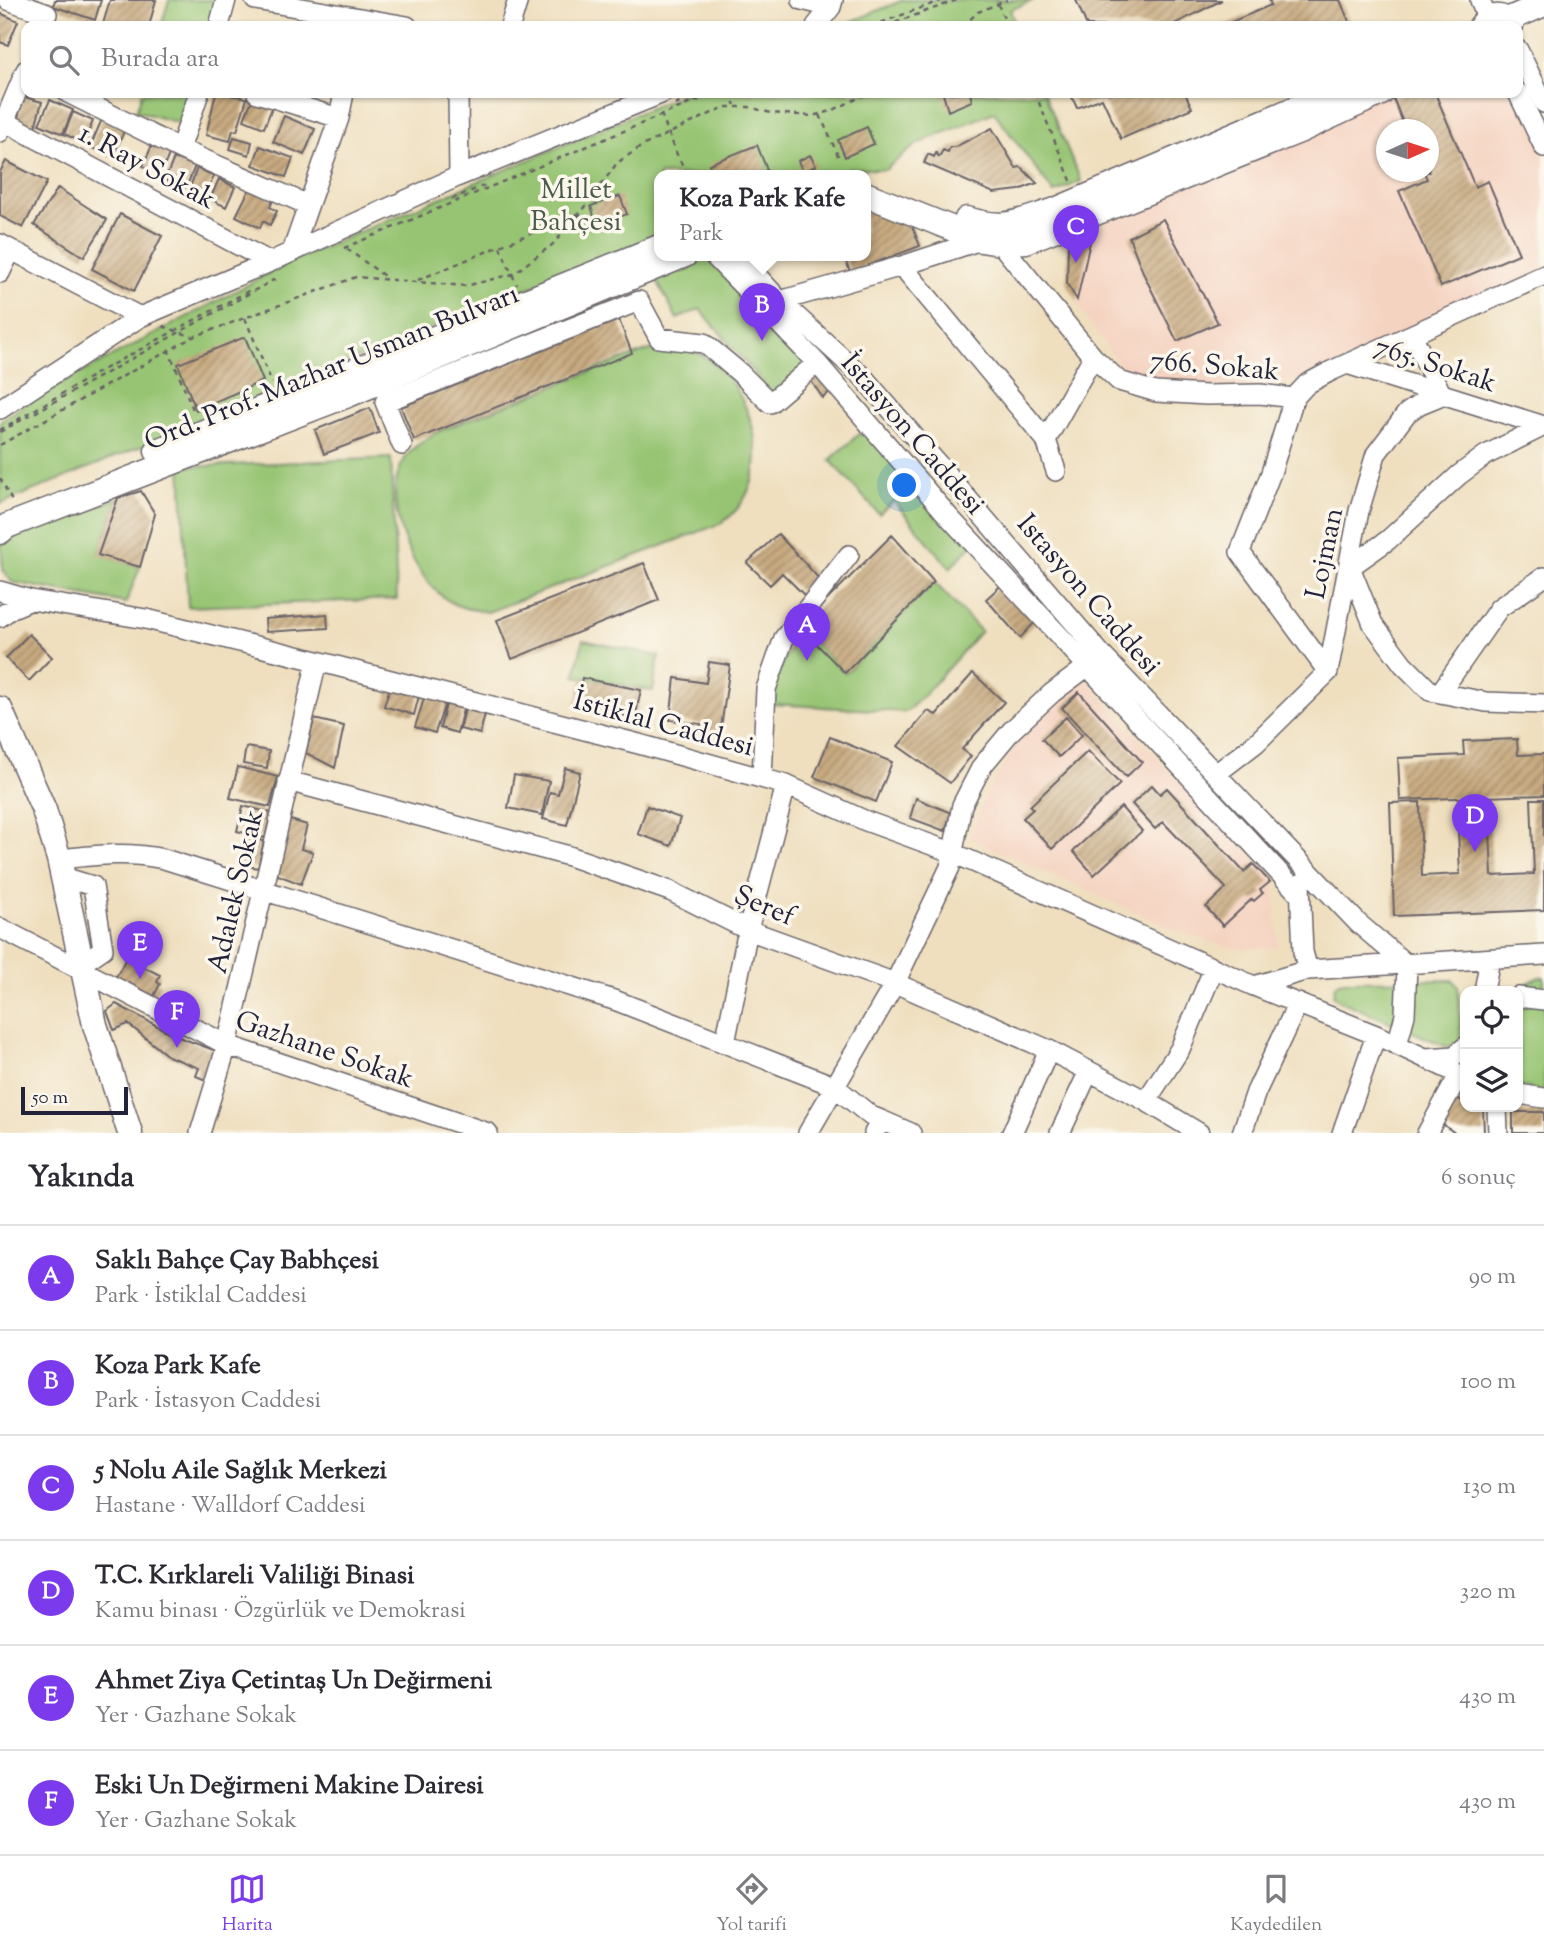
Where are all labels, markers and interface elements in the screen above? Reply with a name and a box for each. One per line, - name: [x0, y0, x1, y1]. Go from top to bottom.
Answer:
- search box: [21, 21, 1523, 98]
- icon: search: [45, 41, 83, 79]
- text: Burada ara: [101, 41, 219, 78]
- street label: 1. Ray Sokak: [71, 115, 222, 221]
- north arrow: [1376, 119, 1439, 182]
- popup: [654, 170, 871, 261]
- park label: Millet Bahçesi: [530, 171, 622, 243]
- text: Koza Park Kafe: [680, 181, 845, 218]
- pin: C: [1053, 205, 1099, 263]
- text: Park: [680, 218, 724, 251]
- street label: Ord. Prof. Mazhar Usman Bulvarı: [139, 275, 525, 462]
- pin: B: [739, 283, 785, 341]
- street label: 765. Sokak: [1369, 327, 1501, 404]
- street label: 766. Sokak: [1148, 341, 1281, 393]
- street label: İstasyon Caddesi: [830, 345, 993, 525]
- your location: [887, 468, 921, 502]
- street label: Lojman: [1297, 504, 1355, 603]
- street label: Istasyon Caddesi: [1006, 506, 1169, 686]
- pin: A: [784, 603, 830, 661]
- street label: İstiklal Caddesi: [569, 682, 758, 768]
- pin: D: [1452, 794, 1498, 852]
- street label: Adalek Sokak: [199, 806, 275, 978]
- street label: Şeref: [727, 876, 802, 938]
- pin: E: [117, 921, 163, 979]
- map controls: [1460, 986, 1523, 1112]
- button: locate: [1460, 986, 1523, 1049]
- pin: F: [154, 990, 200, 1048]
- street label: Gazhane Sokak: [229, 1002, 419, 1100]
- button: layers: [1460, 1049, 1523, 1112]
- scale bar: [21, 1084, 128, 1116]
- text: 50 m: [32, 1085, 68, 1112]
- text: Yakında: [28, 1157, 134, 1200]
- text: 6 sonuç: [1441, 1162, 1516, 1195]
- text: Saklı Bahçe Çay Babhçesi: [95, 1243, 379, 1280]
- text: A: [42, 1261, 60, 1294]
- text: 90 m: [1469, 1261, 1516, 1294]
- text: Park · İstiklal Caddesi: [95, 1280, 307, 1313]
- text: Koza Park Kafe: [95, 1348, 261, 1385]
- text: B: [44, 1366, 58, 1399]
- text: 100 m: [1460, 1366, 1516, 1399]
- text: Park · İstasyon Caddesi: [95, 1385, 321, 1418]
- text: 5 Nolu Aile Sağlık Merkezi: [95, 1453, 387, 1490]
- text: C: [42, 1471, 60, 1504]
- text: 130 m: [1463, 1471, 1516, 1504]
- text: Hastane · Walldorf Caddesi: [95, 1490, 366, 1523]
- text: T.C. Kırklareli Valiliği Binasi: [95, 1558, 414, 1595]
- text: D: [42, 1576, 60, 1609]
- text: 320 m: [1460, 1576, 1516, 1609]
- text: Kamu binası · Özgürlük ve Demokrasi: [95, 1595, 466, 1628]
- text: Ahmet Ziya Çetintaş Un Değirmeni: [95, 1663, 492, 1700]
- text: E: [44, 1681, 58, 1714]
- text: 430 m: [1459, 1681, 1516, 1714]
- text: Yer · Gazhane Sokak: [95, 1700, 297, 1733]
- text: Eski Un Değirmeni Makine Dairesi: [95, 1768, 484, 1805]
- text: F: [45, 1786, 57, 1819]
- text: 430 m: [1459, 1786, 1516, 1819]
- text: Yer · Gazhane Sokak: [95, 1805, 297, 1838]
- tab: Harita: [222, 1870, 273, 1939]
- tab: Yol tarifi: [716, 1870, 787, 1939]
- tab: Kaydedilen: [1230, 1870, 1322, 1939]

